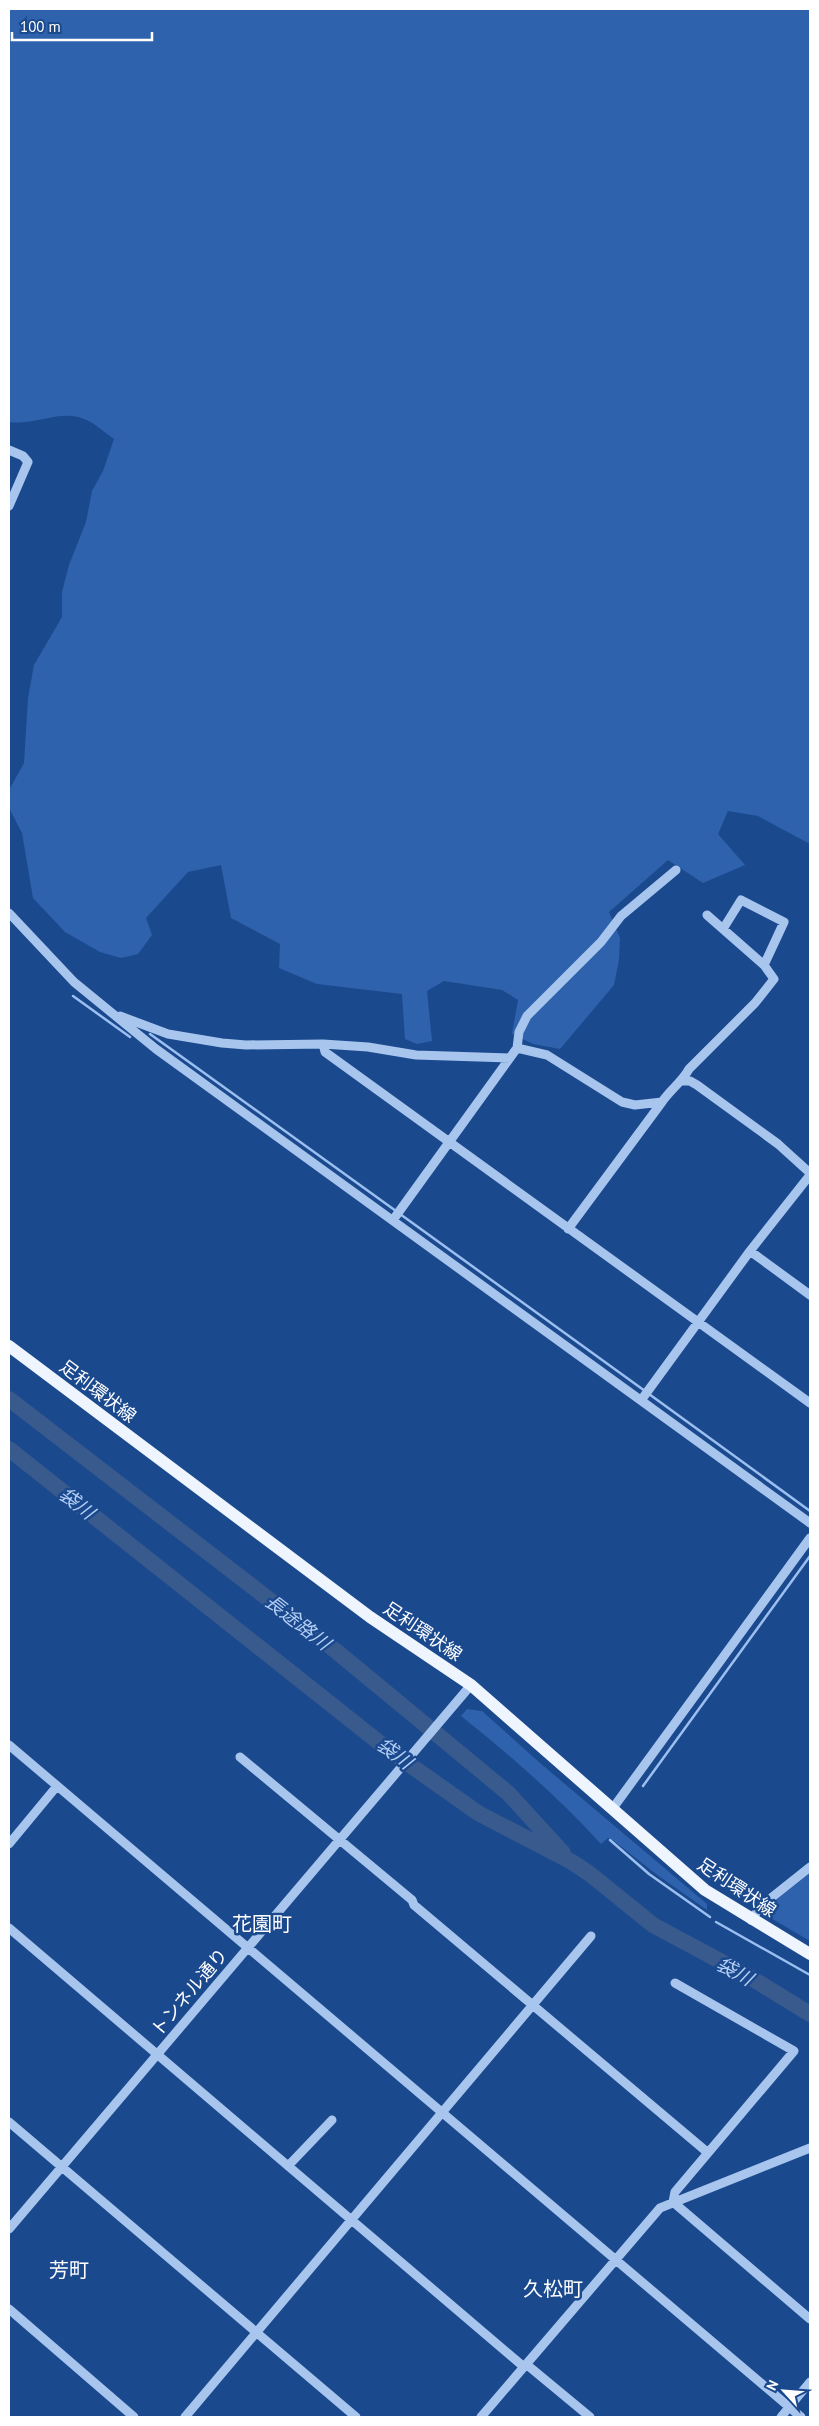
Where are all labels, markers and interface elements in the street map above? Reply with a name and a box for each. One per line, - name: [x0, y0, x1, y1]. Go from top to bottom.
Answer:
- scale bar: [12, 10, 152, 42]
- text: 100 m: [20, 17, 61, 36]
- street label: 足利環状線: [55, 1355, 141, 1427]
- water label: 袋川: [55, 1482, 101, 1525]
- water label: 長途路川: [261, 1589, 337, 1656]
- street label: 足利環状線: [379, 1596, 467, 1666]
- water label: 袋川: [373, 1732, 419, 1775]
- street label: 足利環状線: [693, 1852, 781, 1922]
- district label: 花園町: [232, 1911, 292, 1937]
- street label: トンネル通り: [146, 1943, 232, 2041]
- water label: 袋川: [713, 1951, 759, 1992]
- district label: 芳町: [49, 2257, 89, 2283]
- district label: 久松町: [523, 2276, 583, 2302]
- north arrow: [759, 2366, 809, 2416]
- text: N: [762, 2377, 782, 2393]

